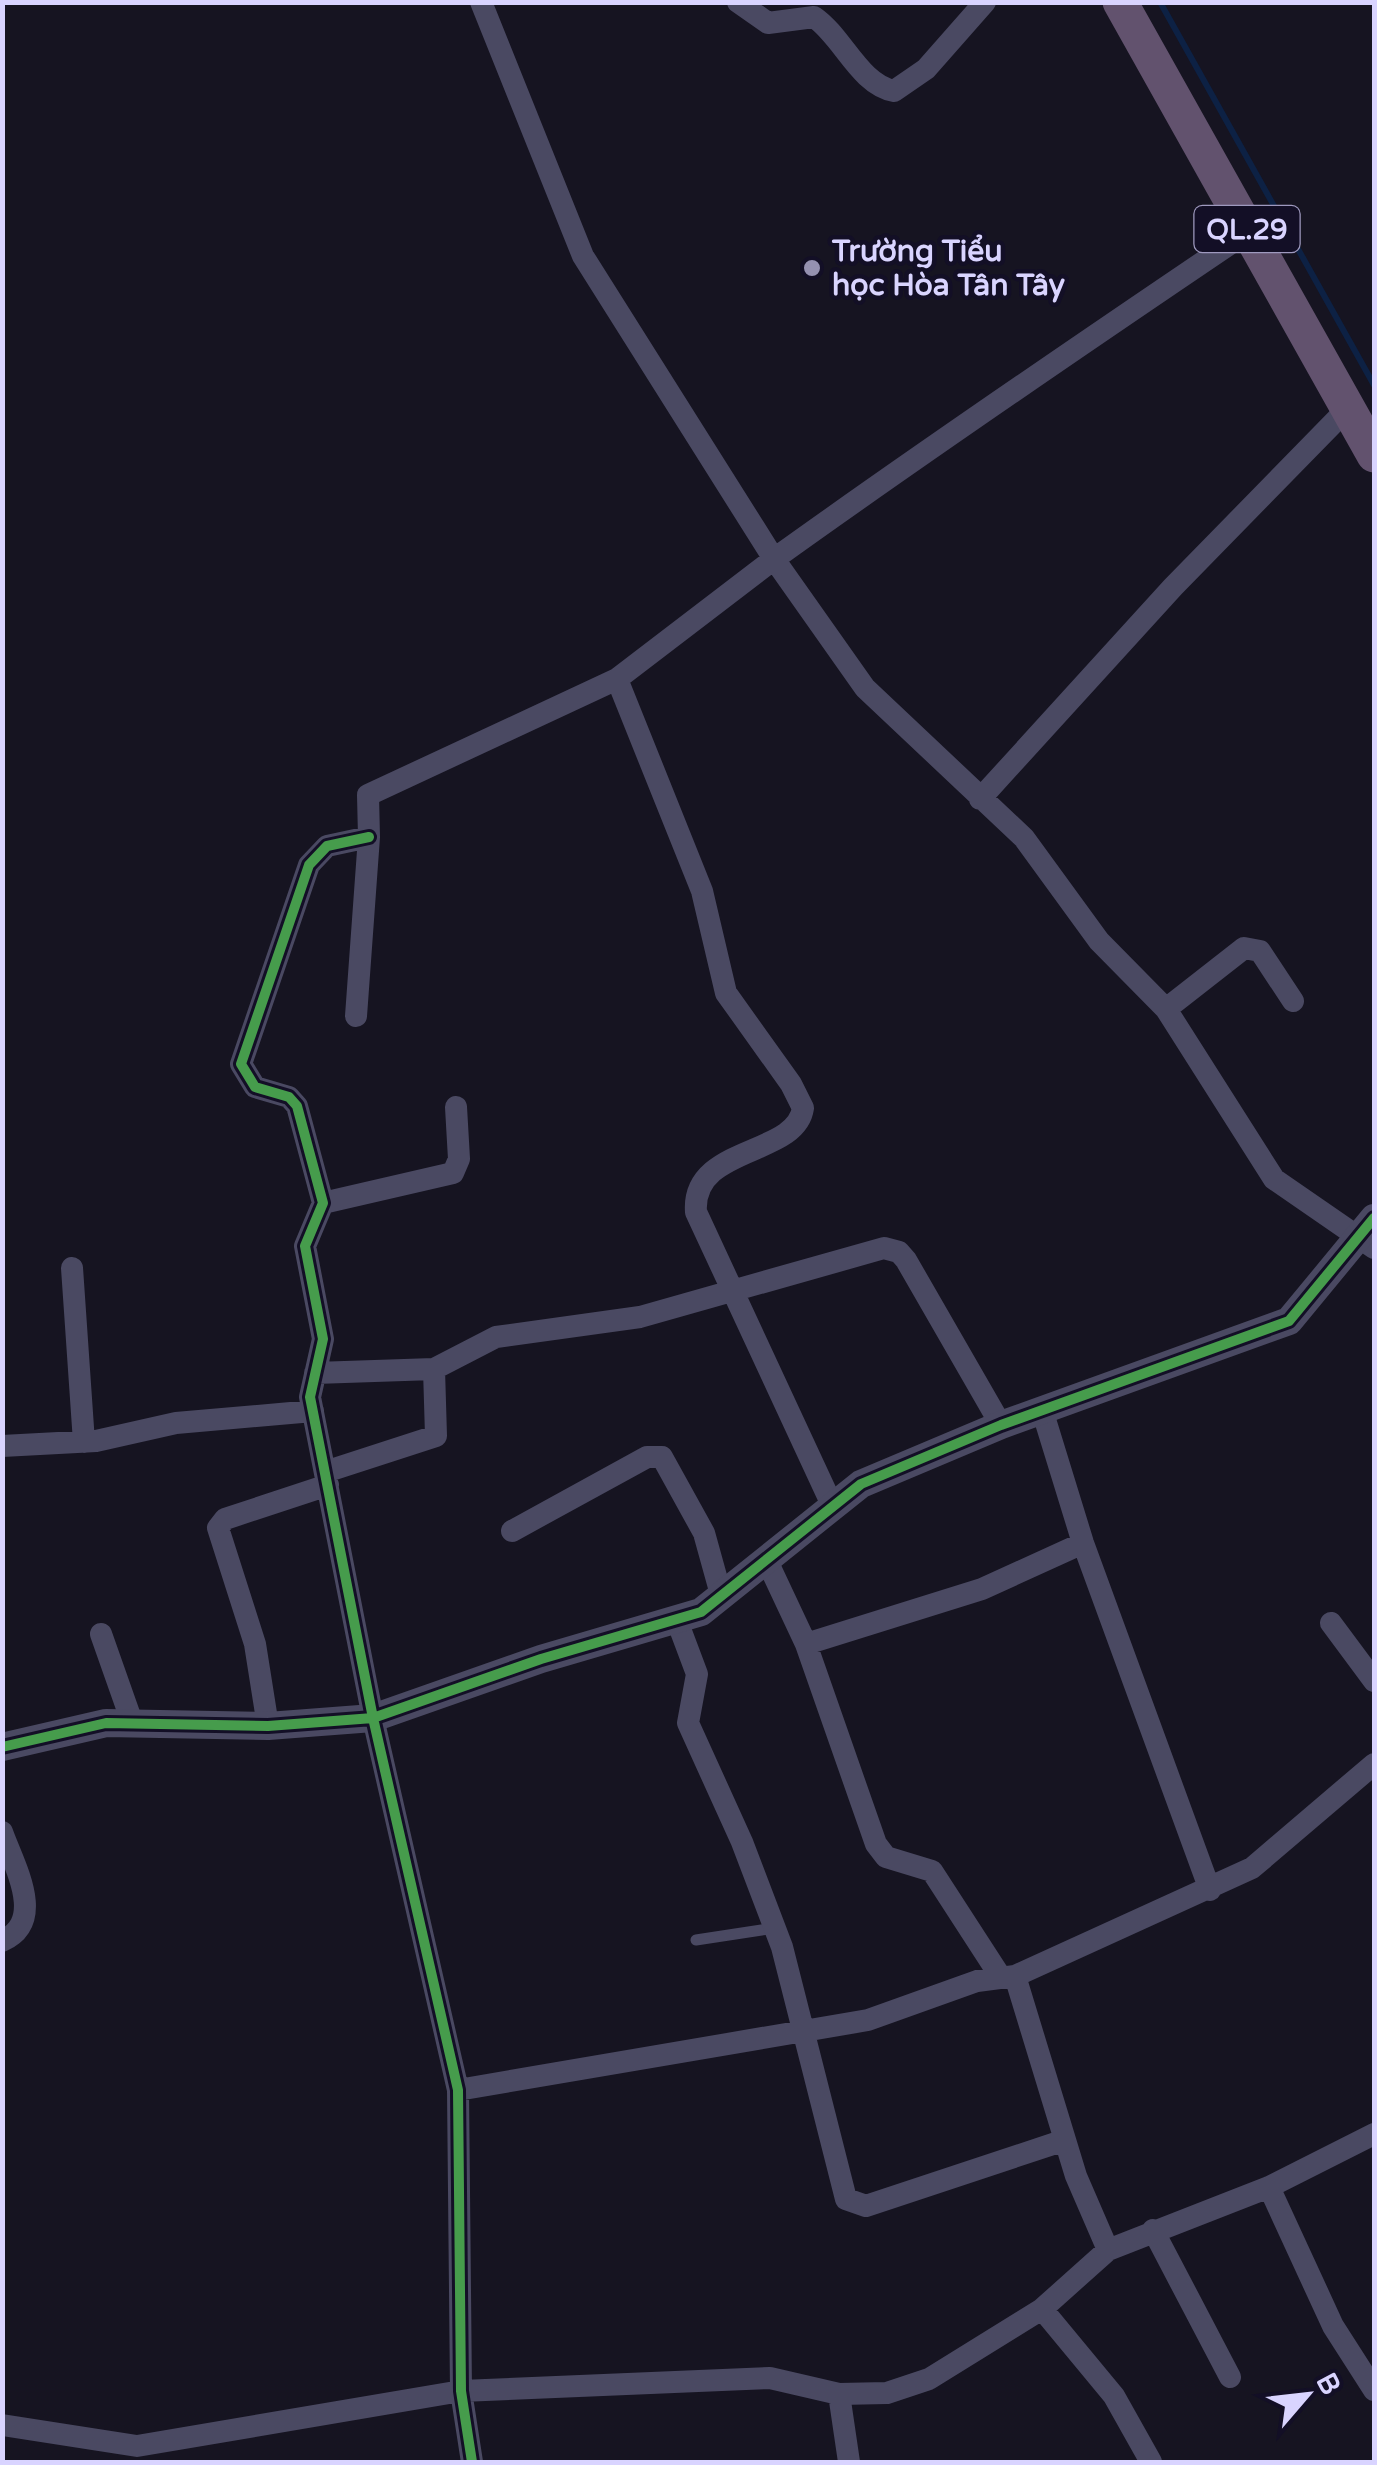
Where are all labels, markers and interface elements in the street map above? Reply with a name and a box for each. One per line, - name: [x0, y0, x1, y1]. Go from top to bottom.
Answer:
- road number: QL.29: [1194, 206, 1300, 252]
- place label: Trường Tiểu học Hòa Tân Tây: [831, 233, 1065, 304]
- marker: Trường Tiểu học Hòa Tân Tây: [801, 257, 823, 279]
- north arrow: [1257, 2345, 1357, 2445]
- text: B: [1309, 2367, 1348, 2400]

